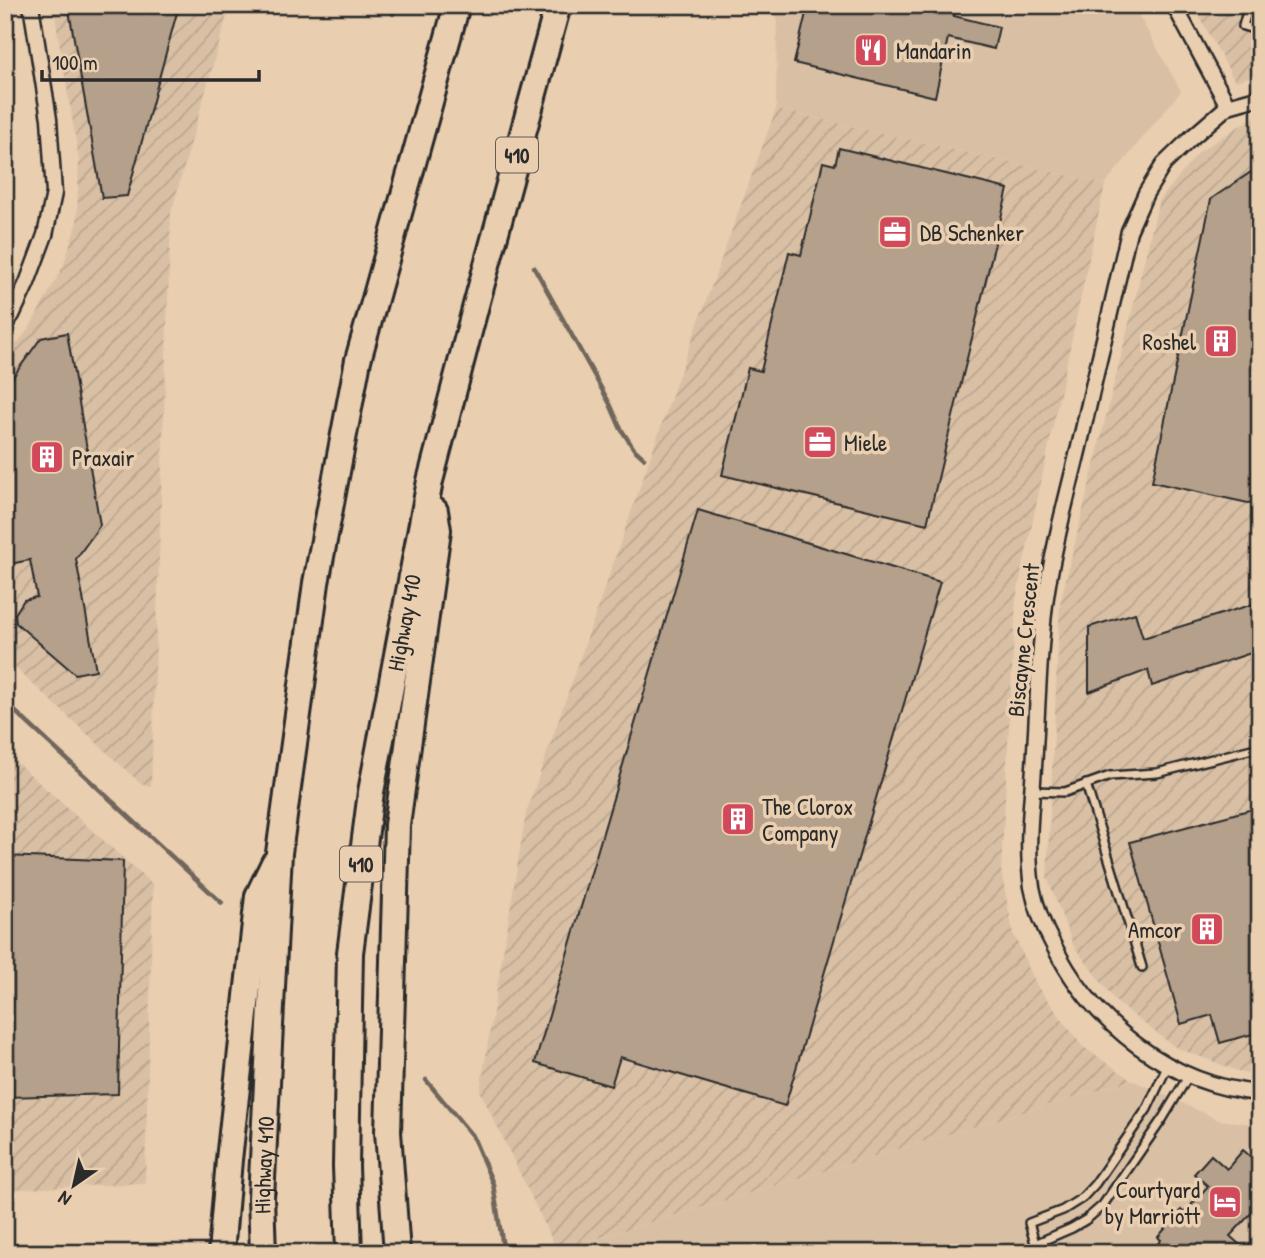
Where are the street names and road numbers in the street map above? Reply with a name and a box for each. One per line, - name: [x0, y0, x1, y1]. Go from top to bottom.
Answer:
- road number: 410: [496, 138, 538, 172]
- street label: Biscayne Crescent: [1000, 561, 1047, 718]
- street label: Highway 410: [379, 572, 428, 673]
- road number: 410: [340, 846, 382, 882]
- street label: Highway 410: [246, 1115, 281, 1215]

